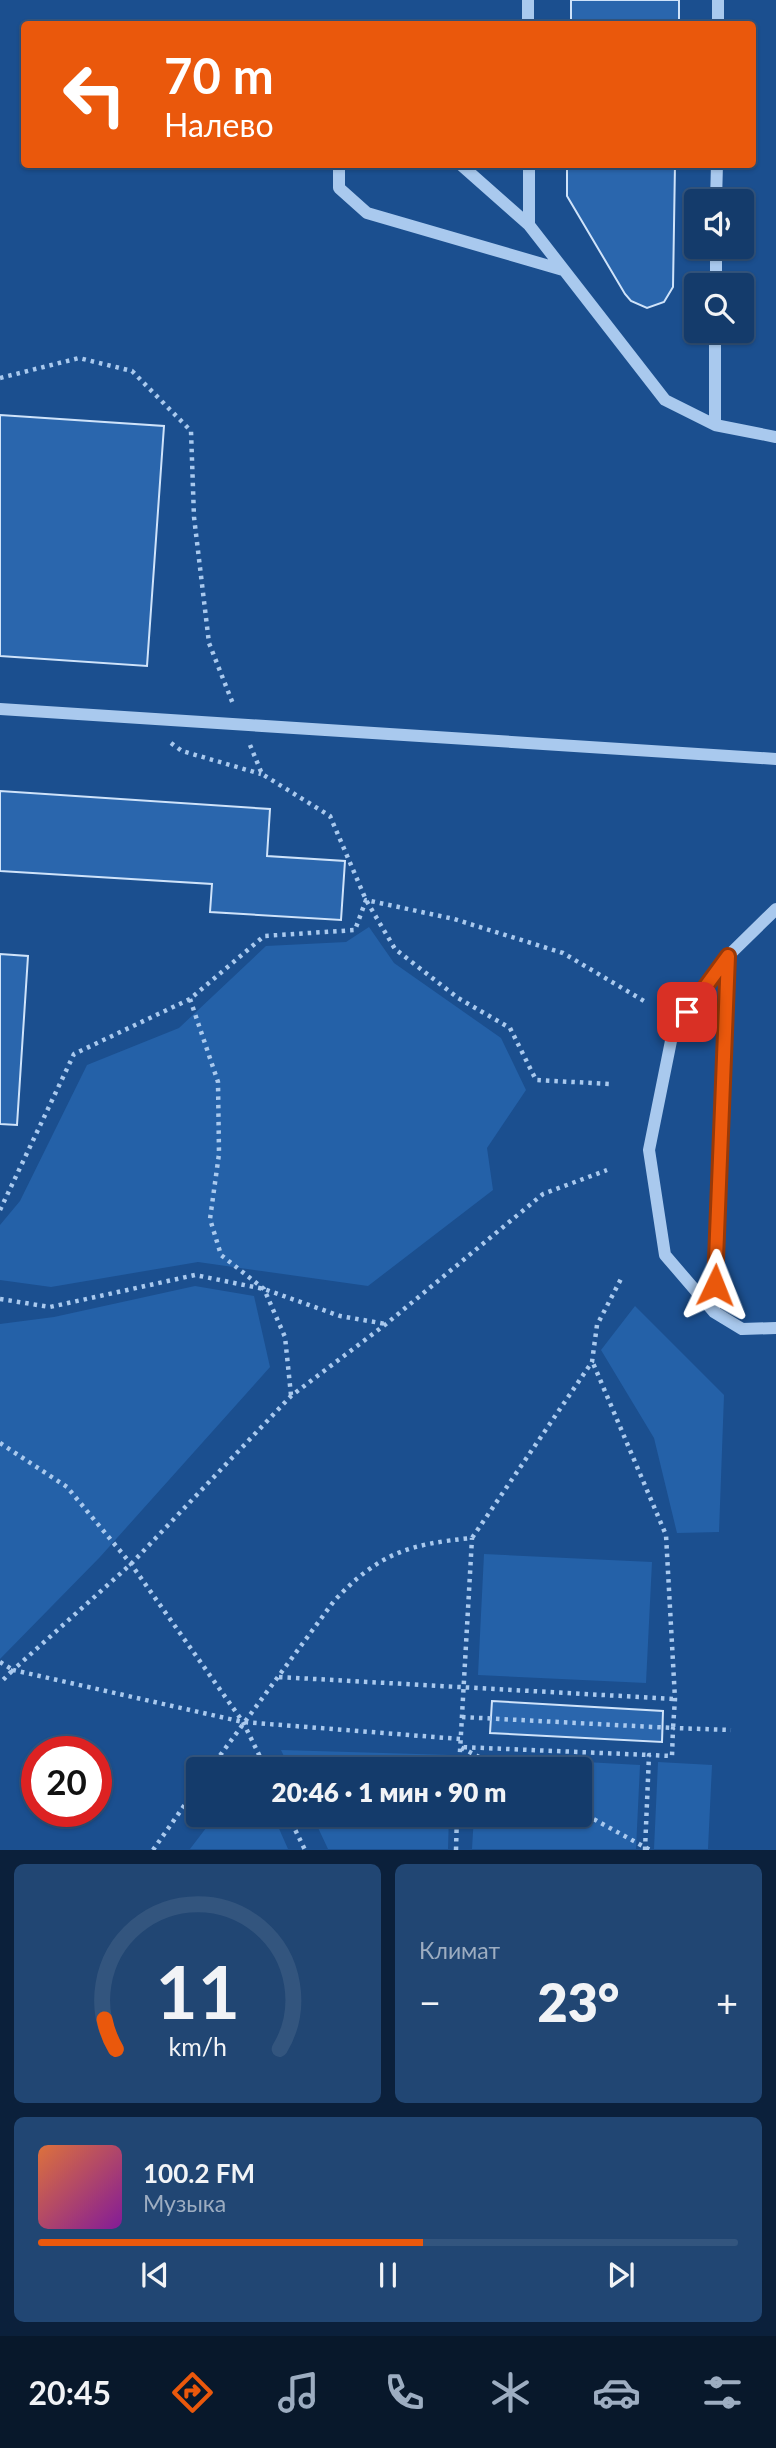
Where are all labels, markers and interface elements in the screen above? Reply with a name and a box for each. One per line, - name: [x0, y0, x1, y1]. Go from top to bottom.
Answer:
- text: 70 m: [164, 46, 274, 104]
- icon: left: [49, 49, 140, 140]
- text: Налево: [164, 105, 274, 144]
- map controls: [684, 189, 754, 343]
- button: sound: [684, 189, 754, 259]
- button: search: [684, 273, 754, 343]
- pin: [657, 982, 717, 1042]
- icon: arrive: [668, 993, 706, 1031]
- position arrow: [678, 1248, 752, 1322]
- speed limit sign: 20: [21, 1736, 112, 1827]
- text: 20:46 · 1 мин · 90 m: [272, 1776, 506, 1808]
- text: Климат: [419, 1936, 500, 1964]
- text: 11: [155, 1948, 240, 2036]
- text: 23°: [538, 1971, 619, 2033]
- text: −: [419, 1979, 441, 2025]
- text: +: [716, 1979, 738, 2025]
- text: km/h: [168, 2031, 227, 2061]
- text: 100.2 FM: [143, 2157, 255, 2189]
- text: Музыка: [143, 2189, 226, 2217]
- icon: previous: [136, 2256, 174, 2294]
- icon: pause: [369, 2256, 407, 2294]
- icon: next: [602, 2256, 640, 2294]
- icon: directions: [168, 2368, 217, 2417]
- icon: music: [274, 2368, 323, 2417]
- icon: phone: [380, 2368, 429, 2417]
- icon: climate: [486, 2368, 535, 2417]
- icon: car: [592, 2368, 641, 2417]
- icon: filters: [698, 2368, 747, 2417]
- text: 20:45: [29, 2373, 111, 2412]

